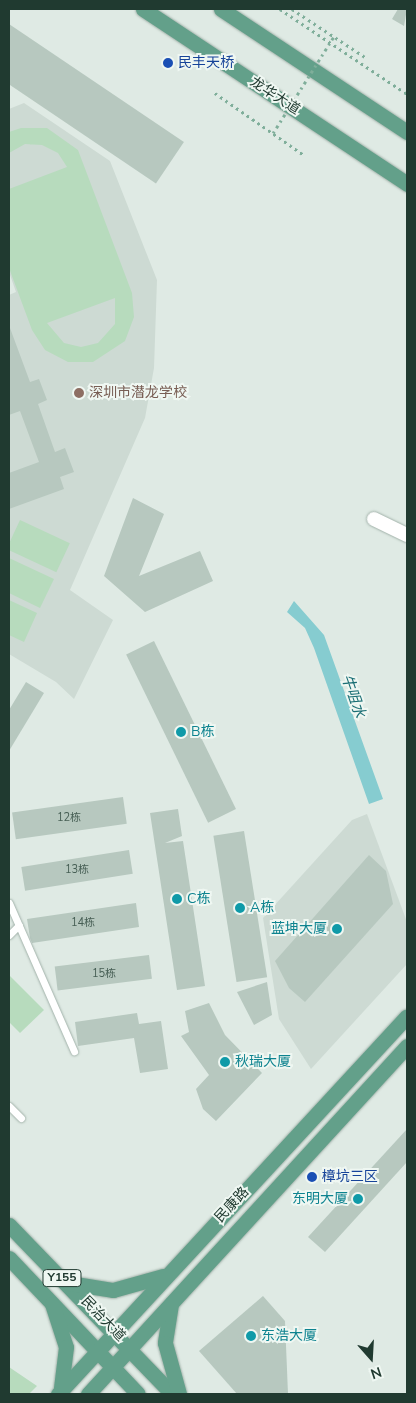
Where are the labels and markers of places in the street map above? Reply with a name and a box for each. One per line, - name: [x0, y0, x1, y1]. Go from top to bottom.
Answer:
- place label: 民丰天桥: [178, 55, 234, 71]
- marker: 民丰天桥: [162, 57, 174, 69]
- place label: 深圳市潜龙学校: [89, 385, 187, 401]
- marker: 深圳市潜龙学校: [73, 387, 85, 399]
- place label: B栋: [191, 724, 214, 740]
- marker: B栋: [175, 726, 187, 738]
- place label: C栋: [187, 891, 210, 907]
- marker: C栋: [171, 893, 183, 905]
- place label: A栋: [250, 900, 274, 916]
- marker: A栋: [234, 902, 246, 914]
- place label: 蓝坤大厦: [271, 921, 327, 937]
- marker: 蓝坤大厦: [331, 923, 343, 935]
- place label: 秋瑞大厦: [235, 1054, 291, 1070]
- marker: 秋瑞大厦: [219, 1056, 231, 1068]
- place label: 樟坑三区: [322, 1169, 378, 1185]
- marker: 樟坑三区: [306, 1171, 318, 1183]
- place label: 东明大厦: [292, 1191, 348, 1207]
- marker: 东明大厦: [352, 1193, 364, 1205]
- place label: 东浩大厦: [261, 1328, 317, 1344]
- marker: 东浩大厦: [245, 1330, 257, 1342]

